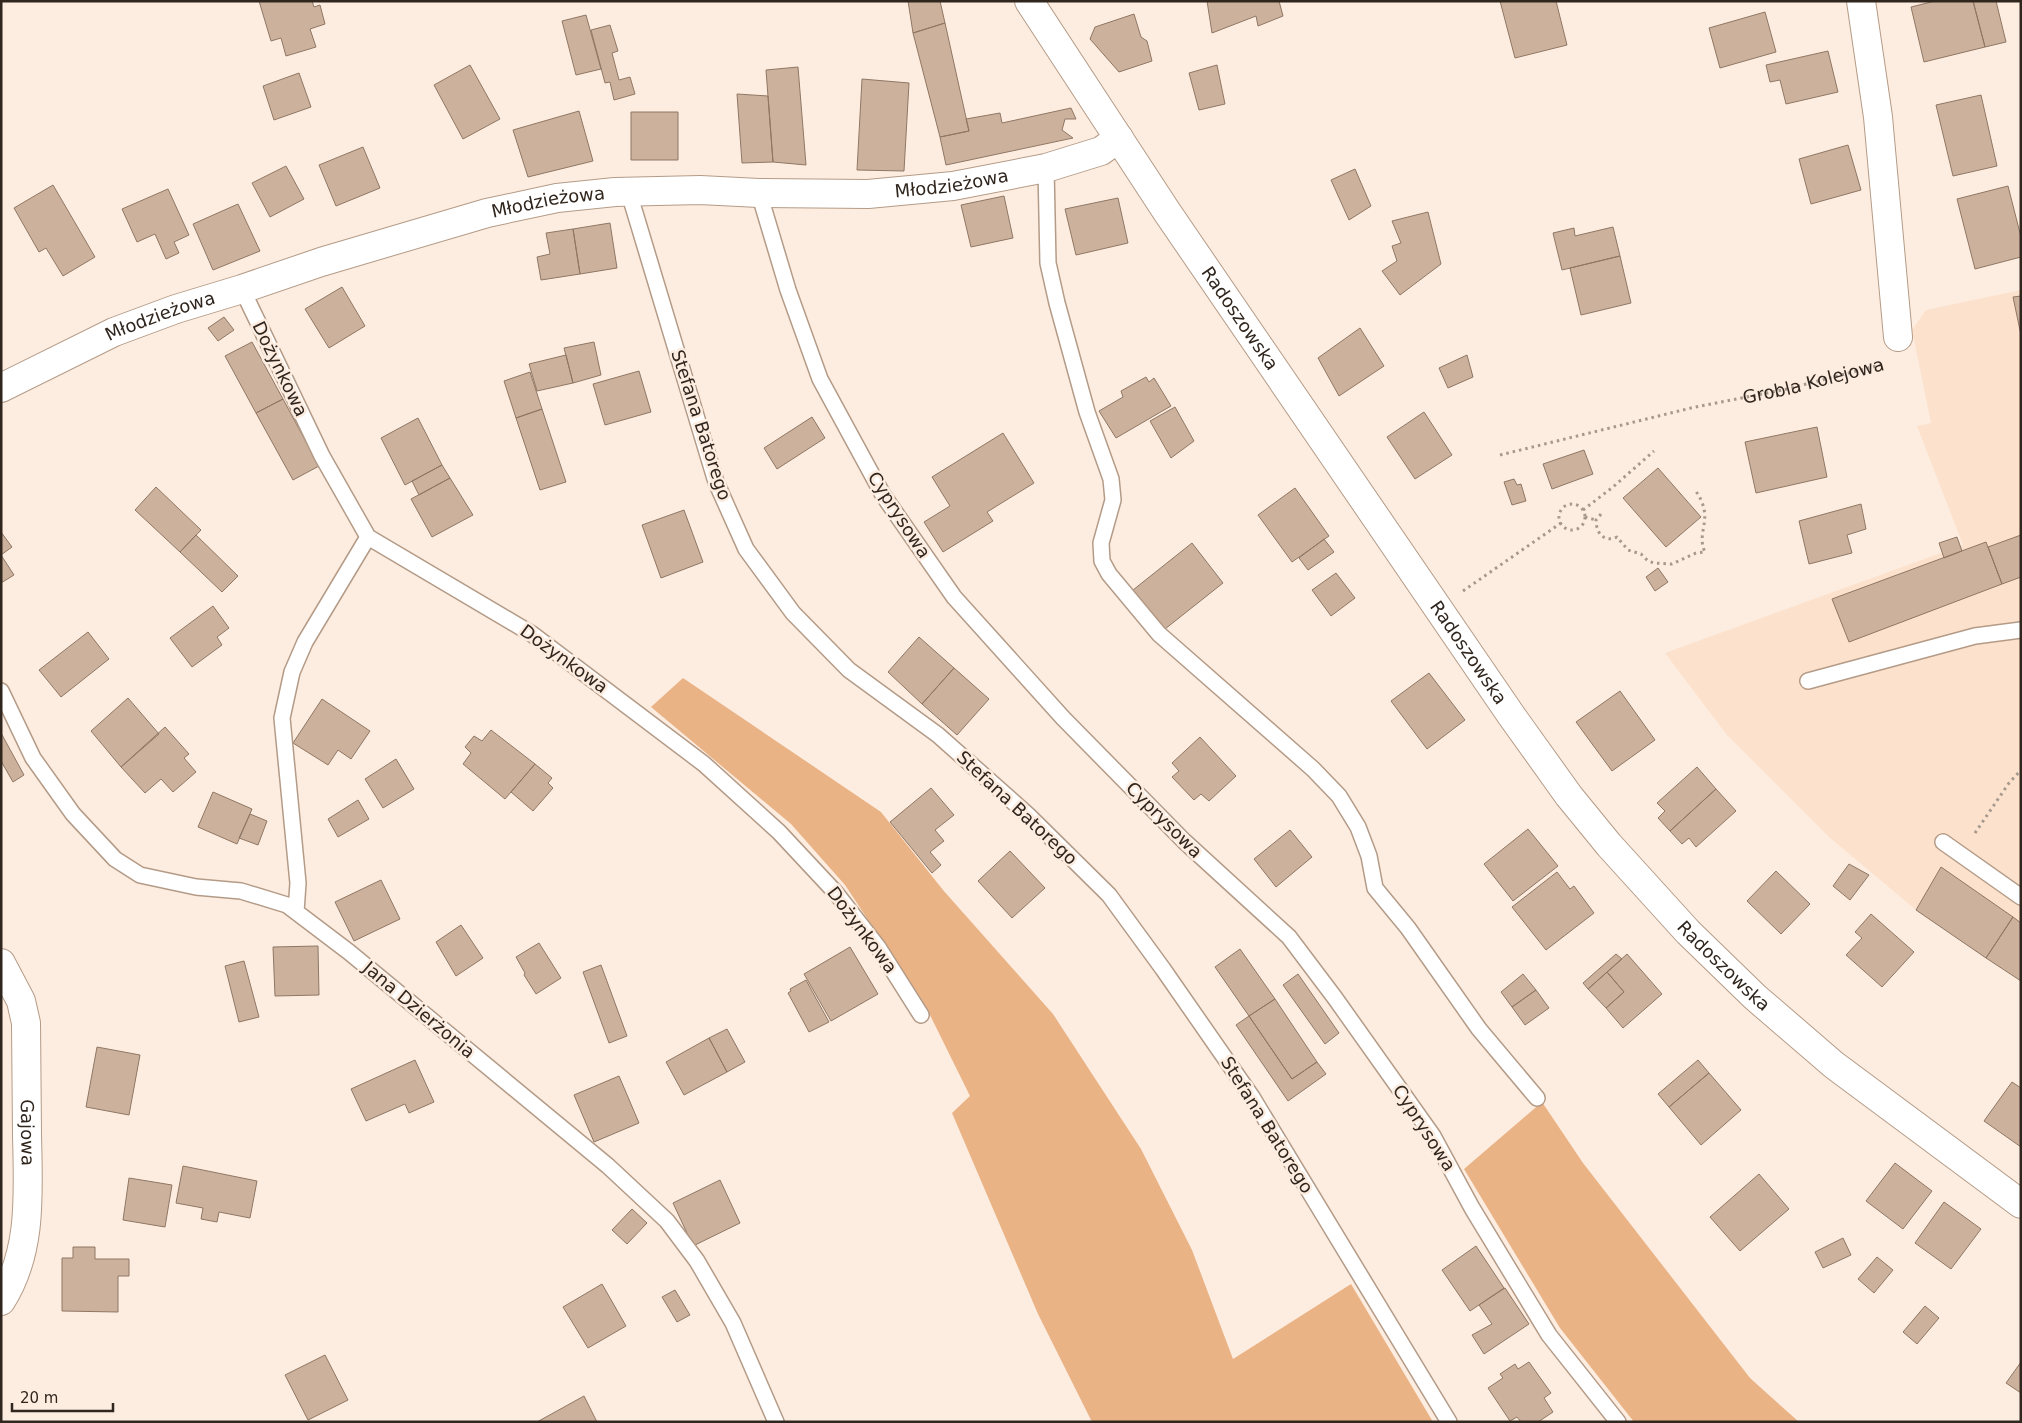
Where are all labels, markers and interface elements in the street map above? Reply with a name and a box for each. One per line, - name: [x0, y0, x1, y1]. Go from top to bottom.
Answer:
- street label: Młodzieżowa: [894, 165, 1010, 201]
- street label: Młodzieżowa: [489, 182, 606, 222]
- street label: Radoszowska: [1197, 262, 1283, 374]
- street label: Młodzieżowa: [101, 287, 217, 345]
- street label: Dożynkowa: [248, 318, 312, 420]
- street label: Stefana Batorego: [667, 347, 736, 503]
- street label: Grobla Kolejowa: [1741, 353, 1886, 408]
- street label: Cyprysowa: [864, 468, 935, 562]
- street label: Radoszowska: [1426, 597, 1512, 708]
- street label: Dożynkowa: [516, 620, 612, 697]
- street label: Stefana Batorego: [953, 746, 1082, 869]
- street label: Cyprysowa: [1122, 777, 1207, 862]
- street label: Dożynkowa: [823, 882, 902, 977]
- street label: Radoszowska: [1673, 916, 1774, 1015]
- street label: Jana Dzierżonia: [358, 956, 479, 1062]
- street label: Stefana Batorego: [1217, 1053, 1318, 1197]
- street label: Cyprysowa: [1389, 1081, 1460, 1175]
- street label: Gajowa: [17, 1099, 39, 1166]
- scale bar: [12, 1380, 114, 1412]
- text: 20 m: [20, 1389, 58, 1407]

